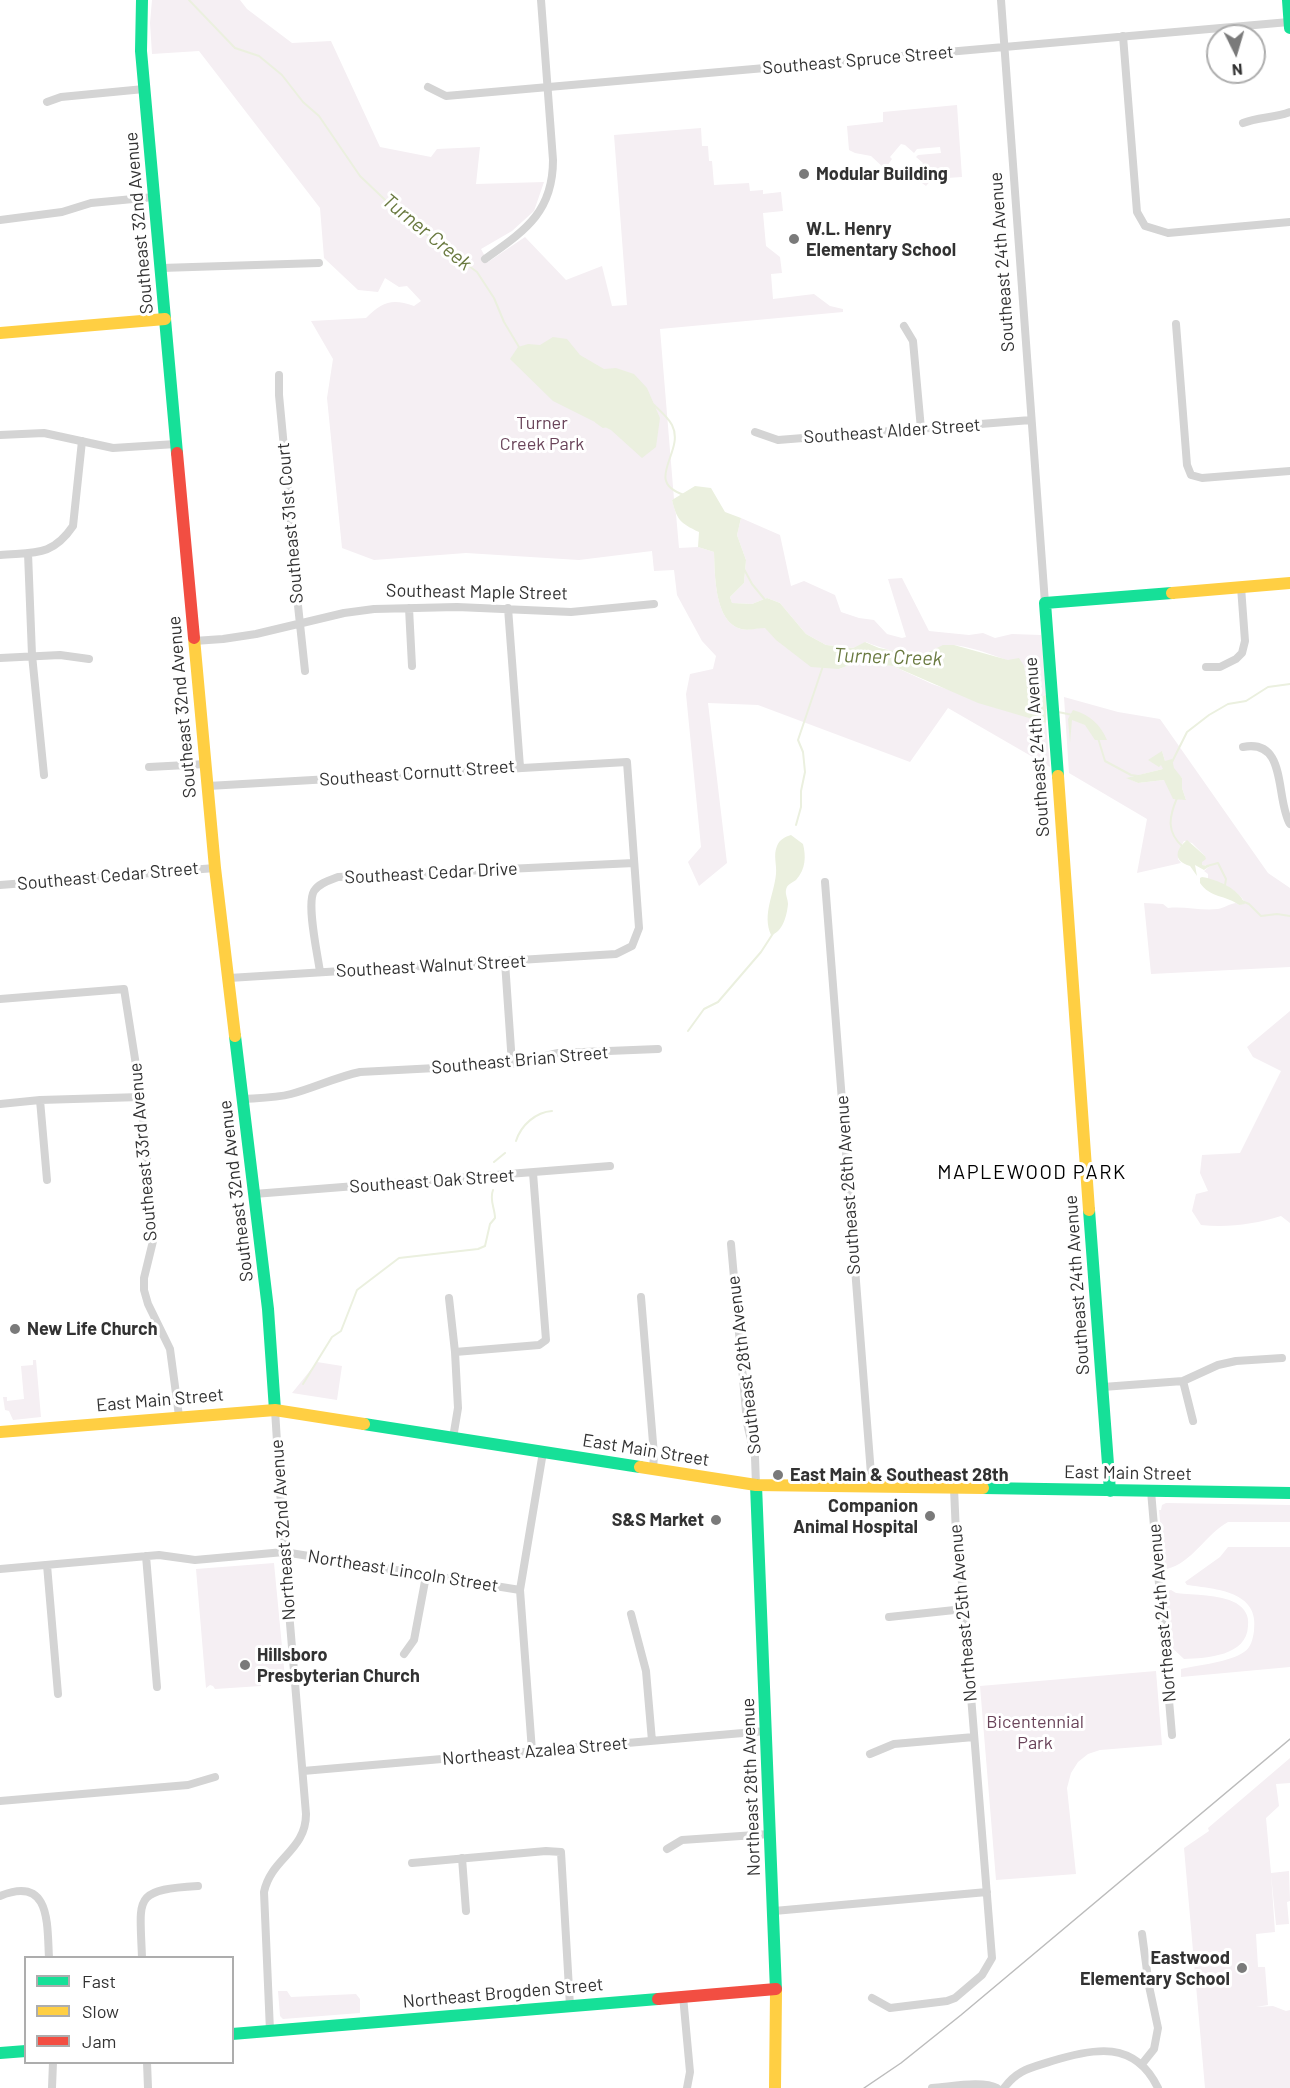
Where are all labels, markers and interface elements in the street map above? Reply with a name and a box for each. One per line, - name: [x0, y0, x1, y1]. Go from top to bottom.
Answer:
- north arrow: [1206, 24, 1266, 84]
- street label: Southeast Spruce Street: [761, 41, 955, 79]
- text: N: [1231, 61, 1244, 80]
- street label: Southeast 32nd Avenue: [120, 131, 158, 315]
- place label: Modular Building: [816, 163, 948, 185]
- marker: Modular Building: [797, 167, 811, 181]
- street label: Southeast 24th Avenue: [985, 171, 1019, 353]
- water label: Turner Creek: [377, 189, 477, 275]
- place label: W.L. Henry Elementary School: [806, 218, 956, 260]
- marker: W.L. Henry Elementary School: [787, 232, 801, 246]
- park label: Turner Creek Park: [500, 412, 584, 454]
- street label: Southeast Alder Street: [803, 414, 981, 448]
- street label: Southeast 31st Court: [272, 442, 308, 604]
- street label: Southeast Maple Street: [386, 580, 568, 604]
- street label: Southeast 32nd Avenue: [163, 615, 201, 799]
- water label: Turner Creek: [833, 643, 943, 671]
- street label: Southeast 24th Avenue: [1020, 656, 1054, 838]
- street label: Southeast Cornutt Street: [318, 755, 516, 791]
- street label: Southeast Cedar Street: [16, 857, 200, 895]
- street label: Southeast Cedar Drive: [344, 858, 518, 888]
- street label: Southeast Walnut Street: [335, 950, 527, 982]
- street label: Southeast Brian Street: [431, 1041, 609, 1079]
- street label: Southeast 33rd Avenue: [124, 1062, 162, 1242]
- street label: Southeast 26th Avenue: [831, 1095, 865, 1275]
- street label: Southeast 32nd Avenue: [214, 1099, 258, 1283]
- district label: MAPLEWOOD PARK: [937, 1160, 1127, 1184]
- street label: Southeast Oak Street: [349, 1164, 515, 1198]
- street label: Southeast 24th Avenue: [1060, 1194, 1094, 1376]
- street label: Southeast 28th Avenue: [722, 1275, 766, 1455]
- place label: New Life Church: [27, 1318, 157, 1340]
- marker: New Life Church: [8, 1322, 22, 1336]
- street label: East Main Street: [95, 1384, 225, 1416]
- street label: East Main Street: [581, 1429, 711, 1471]
- street label: Northeast 32nd Avenue: [266, 1439, 300, 1621]
- street label: East Main Street: [1064, 1461, 1192, 1485]
- place label: East Main & Southeast 28th: [790, 1464, 1009, 1486]
- marker: East Main & Southeast 28th: [771, 1468, 785, 1482]
- place label: Companion Animal Hospital: [793, 1495, 918, 1538]
- place label: S&S Market: [612, 1509, 704, 1531]
- marker: Companion Animal Hospital: [923, 1509, 937, 1523]
- marker: S&S Market: [709, 1513, 723, 1527]
- street label: Northeast 25th Avenue: [944, 1523, 982, 1703]
- street label: Northeast 24th Avenue: [1143, 1523, 1181, 1703]
- street label: Northeast Lincoln Street: [306, 1545, 500, 1597]
- place label: Hillsboro Presbyterian Church: [257, 1644, 420, 1686]
- marker: Hillsboro Presbyterian Church: [238, 1658, 252, 1672]
- street label: Northeast 28th Avenue: [737, 1697, 765, 1877]
- park label: Bicentennial Park: [986, 1711, 1084, 1754]
- street label: Northeast Azalea Street: [441, 1732, 629, 1770]
- place label: Eastwood Elementary School: [1080, 1947, 1230, 1990]
- legend: [24, 1956, 234, 2064]
- marker: Eastwood Elementary School: [1235, 1961, 1249, 1975]
- text: Fast: [82, 1970, 116, 1992]
- street label: Northeast Brogden Street: [402, 1973, 604, 2013]
- text: Slow: [82, 2000, 119, 2022]
- text: Jam: [82, 2030, 116, 2052]

